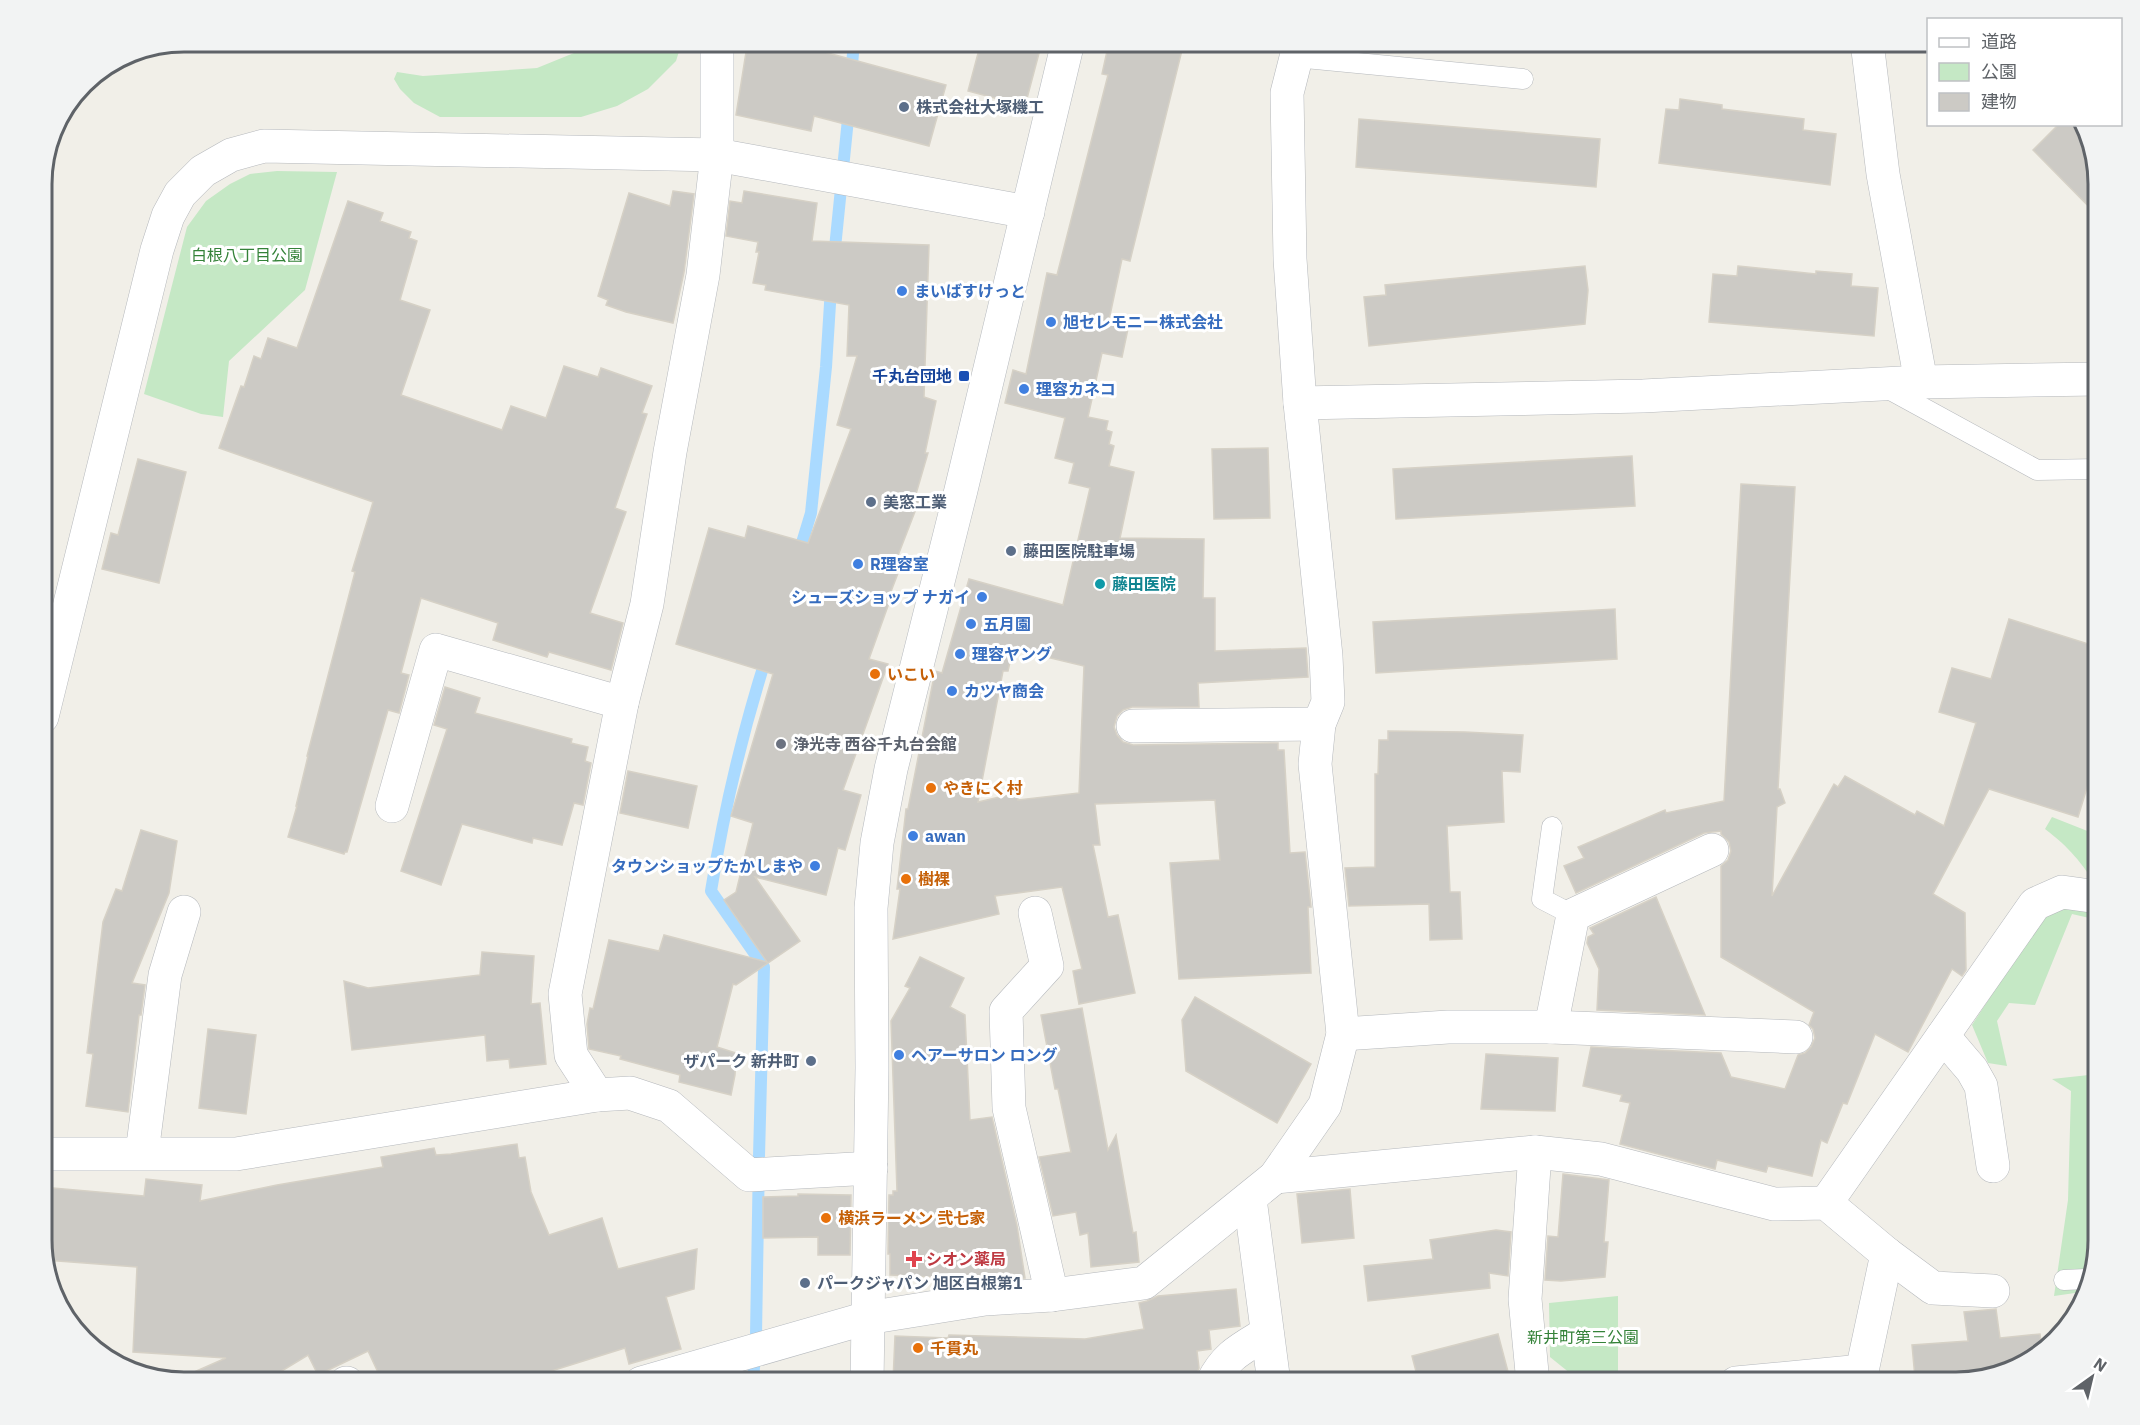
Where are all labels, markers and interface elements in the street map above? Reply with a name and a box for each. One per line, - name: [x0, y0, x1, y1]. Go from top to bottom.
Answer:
- legend: [1927, 18, 2122, 126]
- text: 道路: [1981, 30, 2017, 53]
- text: 公園: [1981, 60, 2017, 83]
- text: 建物: [1981, 90, 2017, 113]
- place label: 株式会社大塚機工: [916, 97, 1044, 117]
- marker: 株式会社大塚機工: [897, 100, 911, 114]
- park label: 白根八丁目公園: [191, 245, 303, 265]
- place label: まいばすけっと: [914, 281, 1026, 301]
- marker: まいばすけっと: [895, 284, 909, 298]
- place label: 旭セレモニー株式会社: [1063, 312, 1223, 332]
- marker: 旭セレモニー株式会社: [1044, 315, 1058, 329]
- place label: 千丸台団地: [872, 366, 952, 386]
- marker: 千丸台団地: [957, 369, 971, 383]
- place label: 理容カネコ: [1036, 379, 1116, 399]
- marker: 理容カネコ: [1017, 382, 1031, 396]
- place label: 美窓工業: [883, 492, 947, 512]
- marker: 美窓工業: [864, 495, 878, 509]
- place label: 藤田医院駐車場: [1023, 541, 1135, 561]
- marker: 藤田医院駐車場: [1004, 544, 1018, 558]
- place label: R理容室: [870, 554, 929, 574]
- marker: R理容室: [851, 557, 865, 571]
- place label: 藤田医院: [1112, 574, 1176, 594]
- marker: 藤田医院: [1093, 577, 1107, 591]
- place label: シューズショップ ナガイ: [791, 587, 970, 607]
- marker: シューズショップ ナガイ: [975, 590, 989, 604]
- place label: 五月園: [983, 614, 1031, 634]
- marker: 五月園: [964, 617, 978, 631]
- place label: 理容ヤング: [972, 644, 1052, 664]
- marker: 理容ヤング: [953, 647, 967, 661]
- place label: いこい: [887, 664, 935, 684]
- marker: いこい: [868, 667, 882, 681]
- place label: カツヤ商会: [964, 681, 1044, 701]
- marker: カツヤ商会: [945, 684, 959, 698]
- place label: 浄光寺 西谷千丸台会館: [793, 734, 957, 754]
- marker: 浄光寺 西谷千丸台会館: [774, 737, 788, 751]
- place label: やきにく村: [943, 778, 1023, 798]
- marker: やきにく村: [924, 781, 938, 795]
- place label: awan: [925, 826, 966, 846]
- marker: awan: [906, 829, 920, 843]
- place label: タウンショップたかしまや: [611, 856, 803, 876]
- marker: タウンショップたかしまや: [808, 859, 822, 873]
- place label: 樹裸: [918, 869, 950, 889]
- marker: 樹裸: [899, 872, 913, 886]
- place label: ヘアーサロン ロング: [911, 1045, 1058, 1065]
- marker: ヘアーサロン ロング: [892, 1048, 906, 1062]
- place label: ザパーク 新井町: [683, 1051, 799, 1071]
- marker: ザパーク 新井町: [804, 1054, 818, 1068]
- place label: 横浜ラーメン 弐七家: [838, 1208, 985, 1228]
- marker: 横浜ラーメン 弐七家: [819, 1211, 833, 1225]
- place label: シオン薬局: [926, 1249, 1006, 1269]
- marker: シオン薬局: [907, 1252, 921, 1266]
- place label: パークジャパン 旭区白根第1: [817, 1273, 1023, 1293]
- marker: パークジャパン 旭区白根第1: [798, 1276, 812, 1290]
- park label: 新井町第三公園: [1527, 1327, 1639, 1347]
- place label: 千貫丸: [930, 1338, 978, 1358]
- marker: 千貫丸: [911, 1341, 925, 1355]
- north arrow: [2062, 1347, 2122, 1407]
- text: N: [2090, 1353, 2111, 1376]

